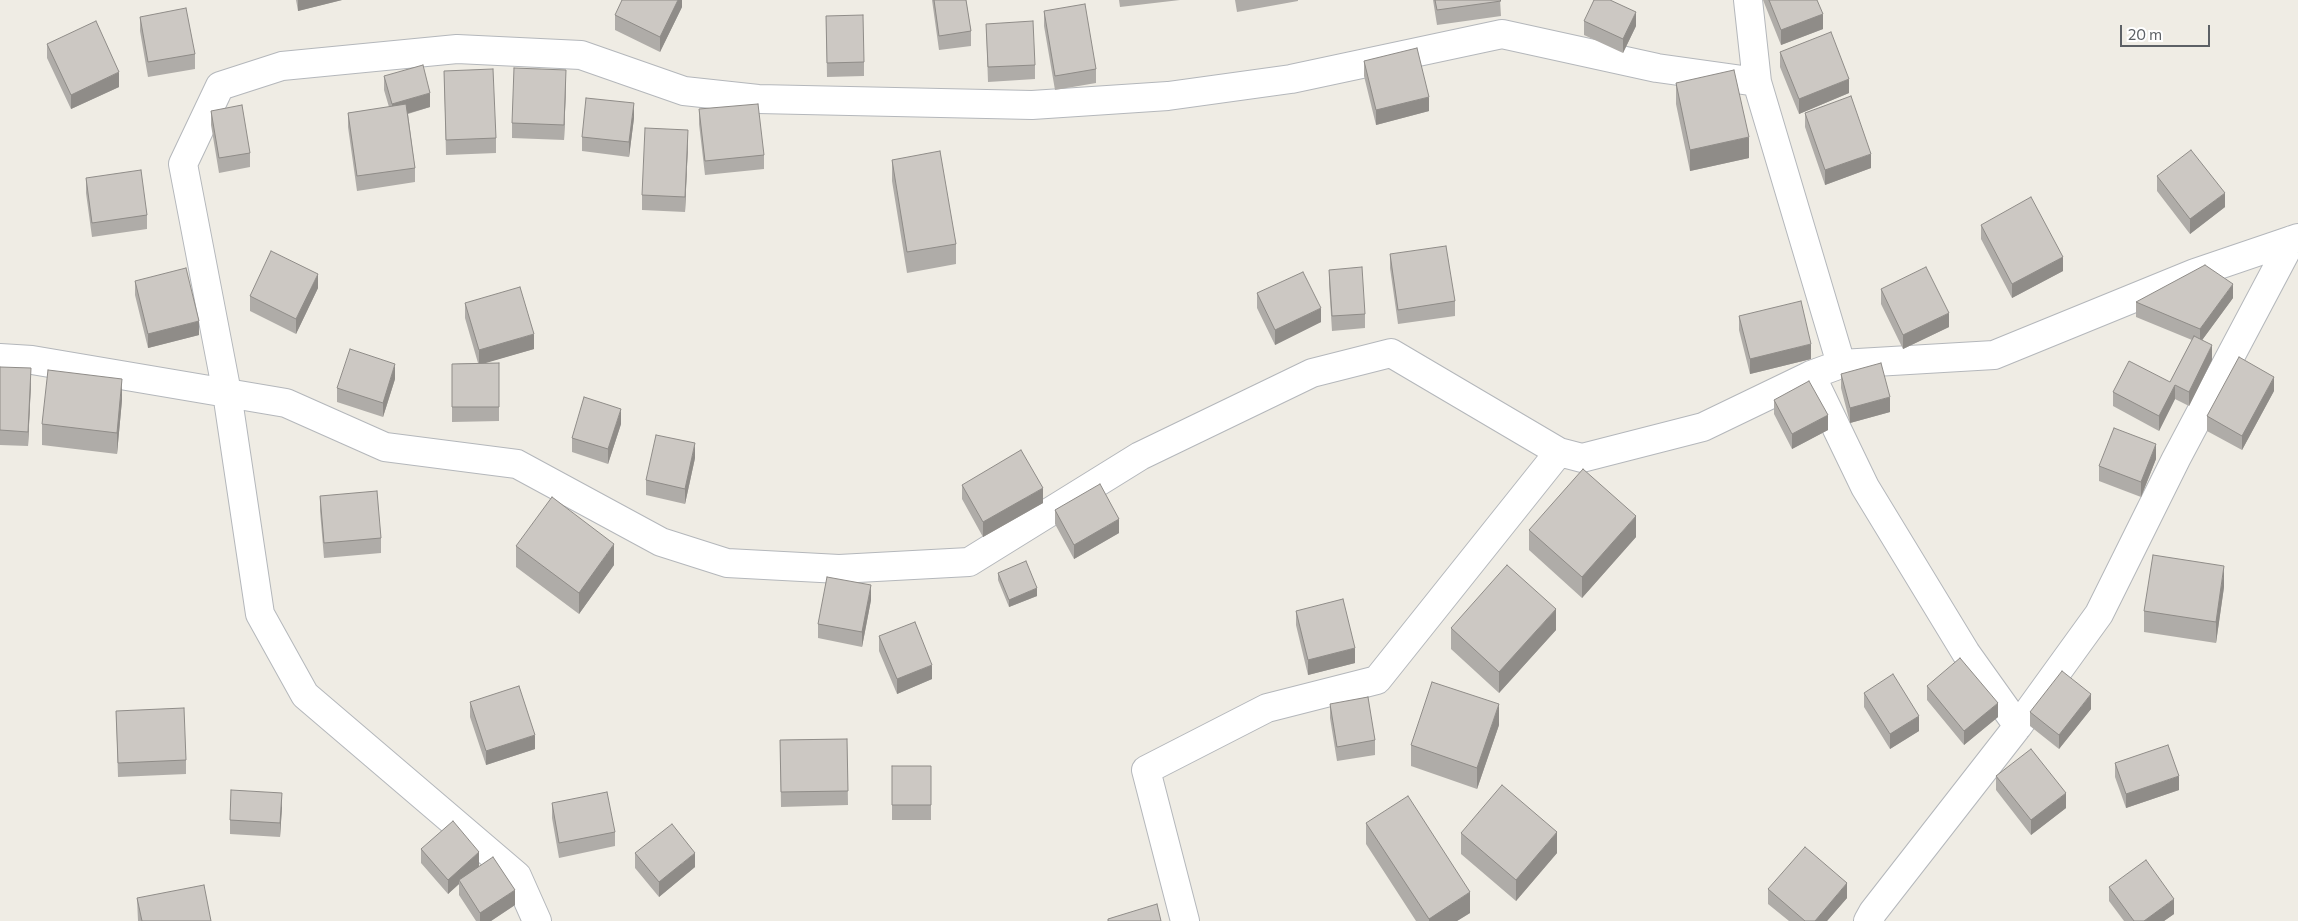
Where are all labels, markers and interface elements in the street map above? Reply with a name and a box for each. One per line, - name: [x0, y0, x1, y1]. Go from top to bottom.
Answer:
- scale bar: [2123, 15, 2213, 47]
- text: 20 m: [2128, 25, 2162, 43]

